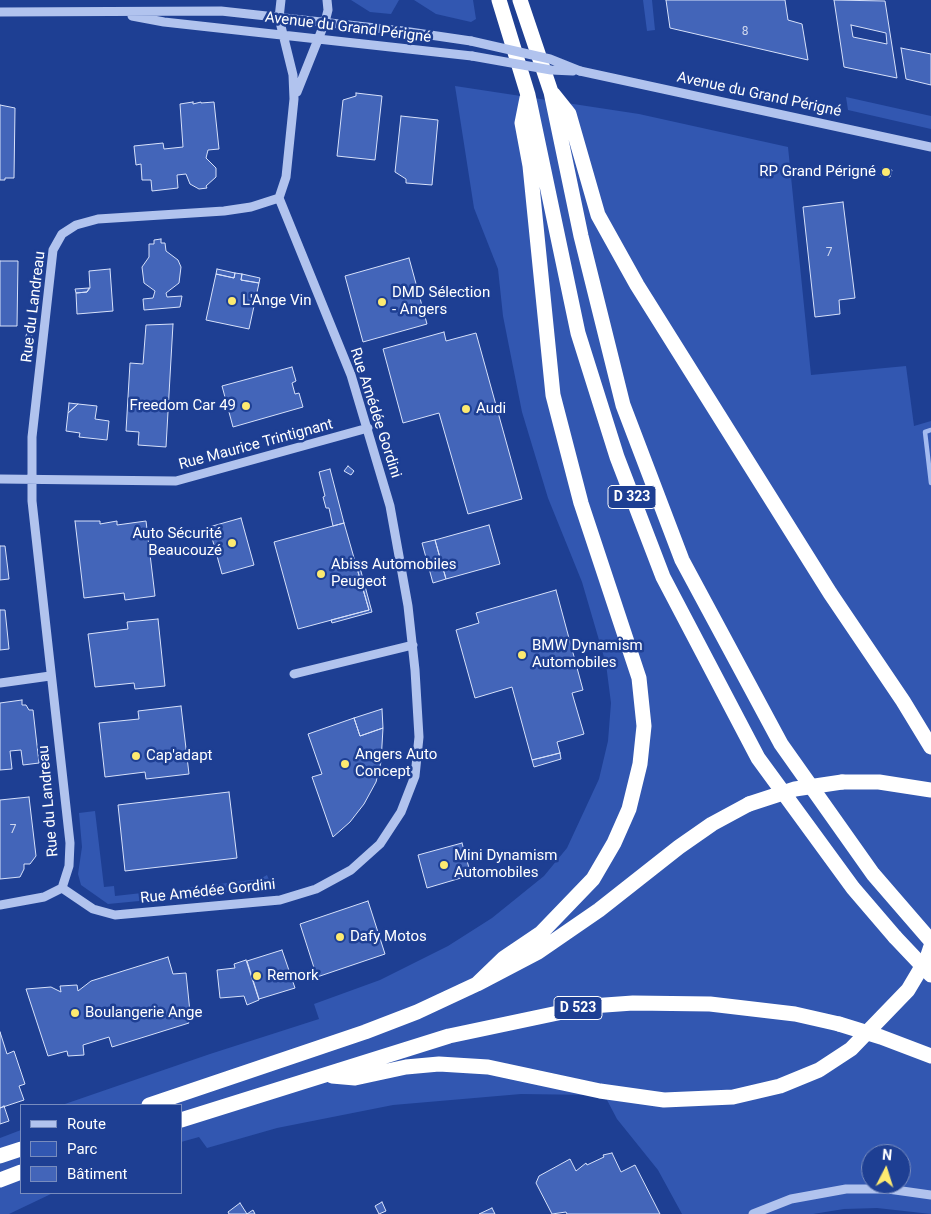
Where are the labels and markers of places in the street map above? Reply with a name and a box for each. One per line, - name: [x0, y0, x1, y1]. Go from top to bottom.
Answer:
- place label: RP Grand Périgné: [759, 163, 876, 181]
- marker: RP Grand Périgné: [880, 166, 892, 178]
- place label: DMD Sélection - Angers: [392, 284, 490, 319]
- place label: L'Ange Vin: [242, 292, 311, 310]
- marker: L'Ange Vin: [226, 295, 238, 307]
- marker: DMD Sélection - Angers: [376, 296, 388, 308]
- place label: Freedom Car 49: [130, 397, 236, 415]
- marker: Freedom Car 49: [240, 400, 252, 412]
- place label: Audi: [476, 400, 506, 418]
- marker: Audi: [460, 403, 472, 415]
- place label: Auto Sécurité Beaucouzé: [132, 525, 222, 560]
- marker: Auto Sécurité Beaucouzé: [226, 537, 238, 549]
- place label: Abiss Automobiles Peugeot: [331, 556, 456, 591]
- marker: Abiss Automobiles Peugeot: [315, 568, 327, 580]
- place label: BMW Dynamism Automobiles: [532, 637, 643, 672]
- marker: BMW Dynamism Automobiles: [516, 649, 528, 661]
- place label: Angers Auto Concept: [355, 746, 437, 781]
- place label: Cap'adapt: [146, 747, 212, 765]
- marker: Cap'adapt: [130, 750, 142, 762]
- marker: Angers Auto Concept: [339, 758, 351, 770]
- place label: Mini Dynamism Automobiles: [454, 847, 557, 882]
- marker: Mini Dynamism Automobiles: [438, 859, 450, 871]
- place label: Dafy Motos: [350, 928, 427, 946]
- marker: Dafy Motos: [334, 931, 346, 943]
- place label: Remork: [267, 967, 319, 985]
- marker: Remork: [251, 970, 263, 982]
- place label: Boulangerie Ange: [85, 1004, 202, 1022]
- marker: Boulangerie Ange: [69, 1007, 81, 1019]

